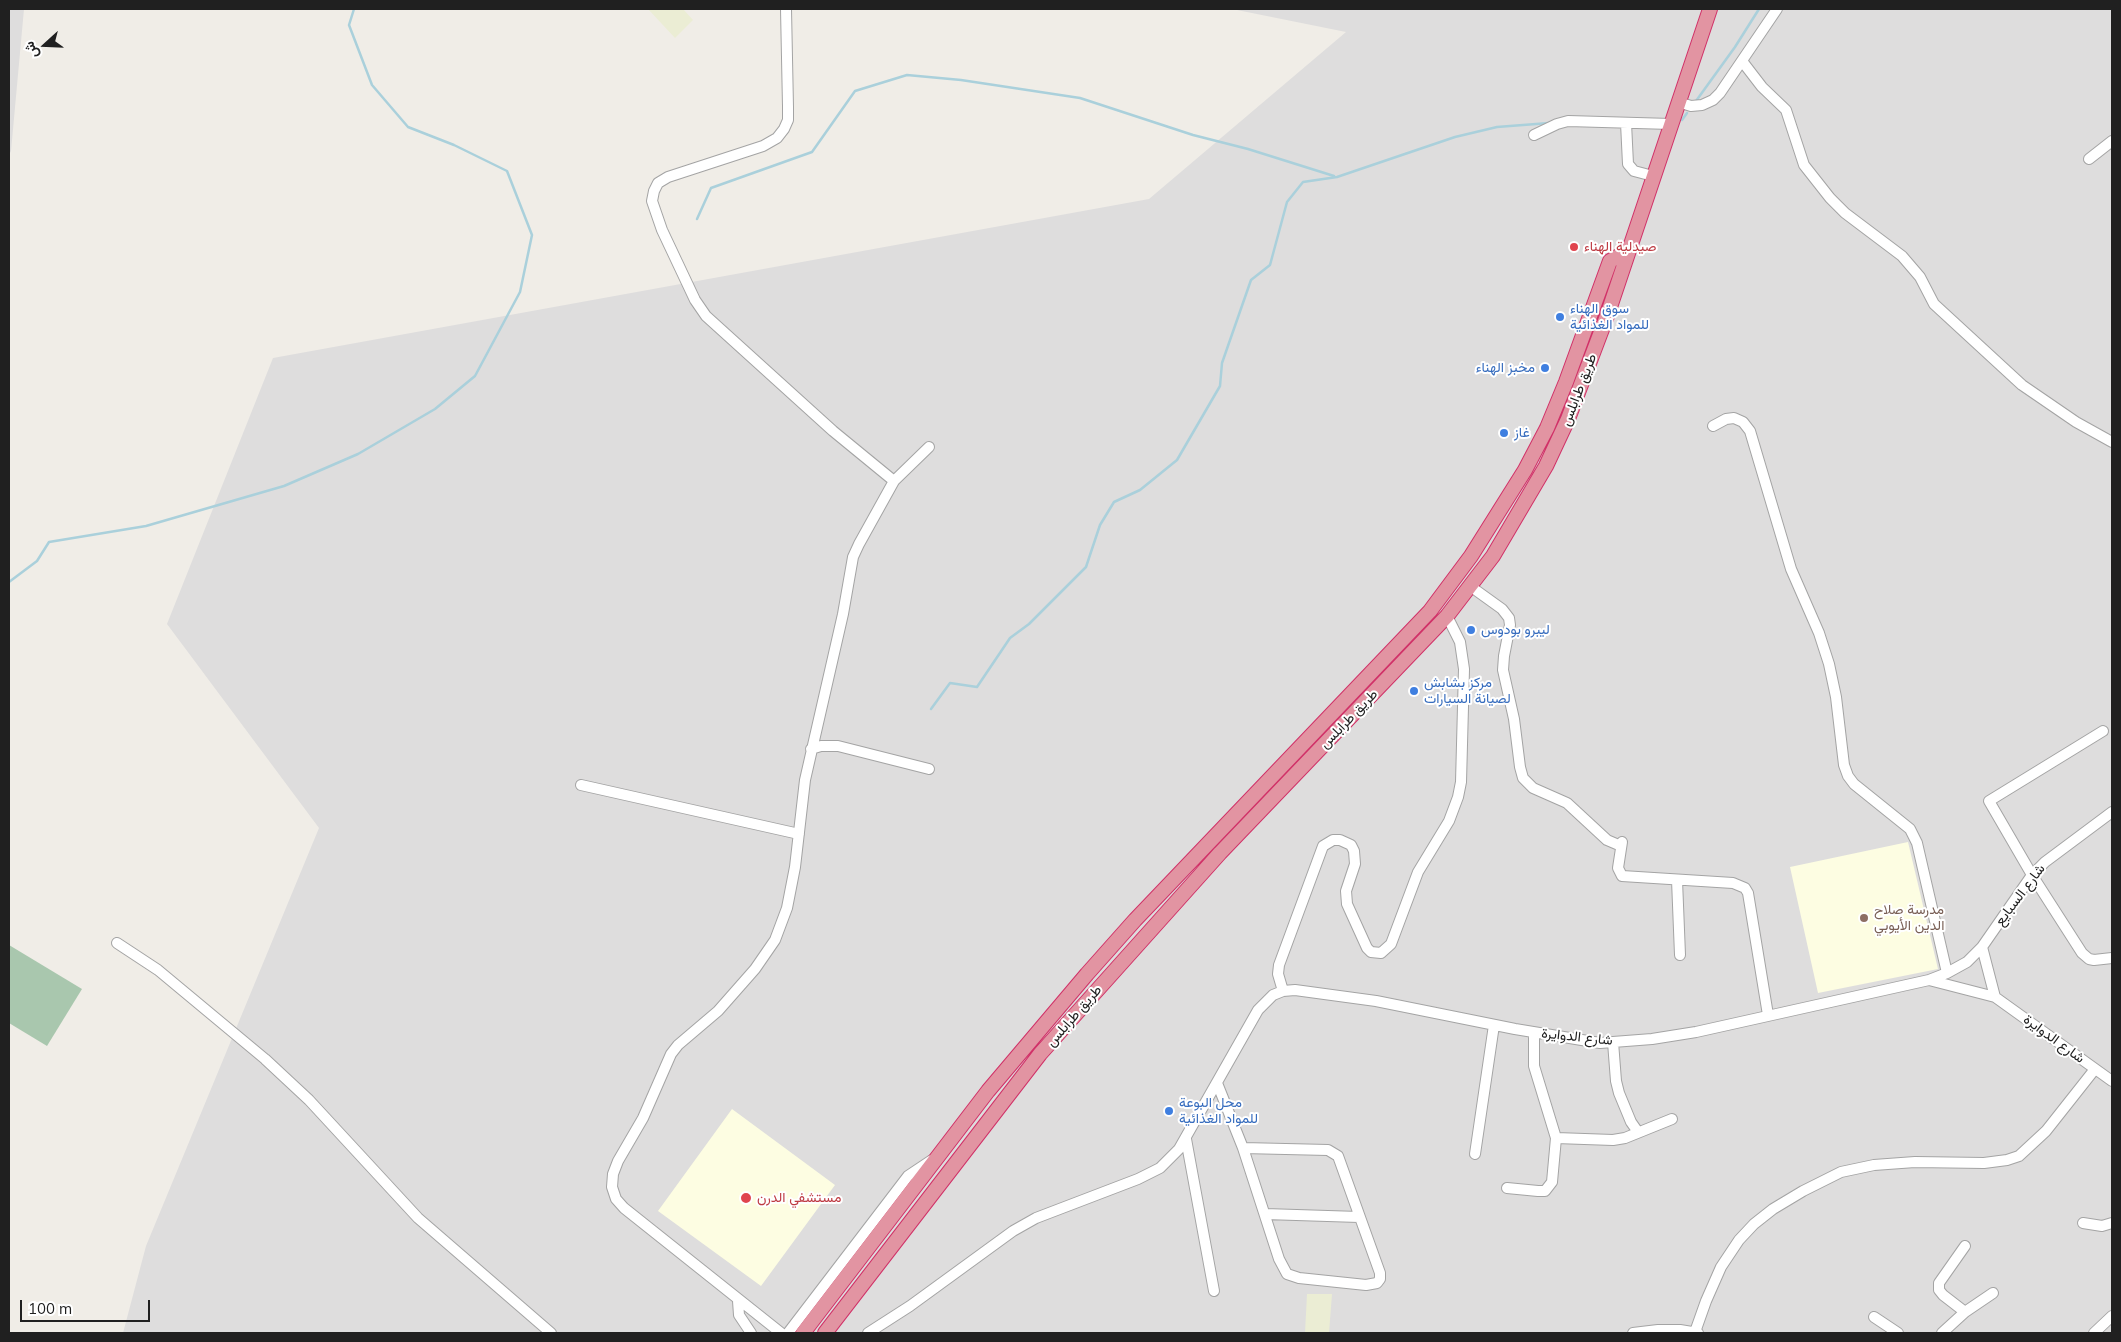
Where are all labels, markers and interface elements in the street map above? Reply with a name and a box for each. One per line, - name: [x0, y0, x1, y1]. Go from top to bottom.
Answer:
- north arrow: [20, 20, 70, 70]
- text: ش: [20, 39, 42, 61]
- place label: صيدلية الهناء: [1584, 239, 1657, 255]
- marker: صيدلية الهناء: [1568, 241, 1580, 253]
- place label: سوق الهناء للمواد الغذائية: [1570, 301, 1649, 334]
- marker: سوق الهناء للمواد الغذائية: [1554, 311, 1566, 323]
- street label: طريق طرابلس: [1558, 351, 1600, 429]
- place label: مخبز الهناء: [1476, 360, 1535, 376]
- marker: مخبز الهناء: [1539, 362, 1551, 374]
- place label: غاز: [1514, 425, 1530, 441]
- marker: غاز: [1498, 427, 1510, 439]
- place label: ليبرو بودوس: [1481, 622, 1550, 638]
- marker: ليبرو بودوس: [1465, 624, 1477, 636]
- place label: مركز بشابش لصيانة السيارات: [1424, 675, 1511, 708]
- marker: مركز بشابش لصيانة السيارات: [1408, 685, 1420, 697]
- street label: طريق طرابلس: [1317, 686, 1381, 752]
- street label: شارع السبايع: [1991, 861, 2049, 929]
- place label: مدرسة صلاح الدين الأيوبي: [1874, 902, 1944, 934]
- marker: مدرسة صلاح الدين الأيوبي: [1858, 912, 1870, 924]
- street label: طريق طرابلس: [1043, 982, 1105, 1050]
- street label: شارع الدوايرة: [2020, 1011, 2088, 1067]
- street label: شارع الدوايرة: [1540, 1025, 1614, 1049]
- place label: محل البوعة للمواد الغذائية: [1179, 1095, 1258, 1128]
- marker: محل البوعة للمواد الغذائية: [1163, 1105, 1175, 1117]
- place label: مستشفي الدرن: [757, 1190, 841, 1206]
- marker: مستشفي الدرن: [739, 1191, 753, 1205]
- scale bar: [22, 1290, 152, 1322]
- text: 100 m: [28, 1299, 72, 1318]

